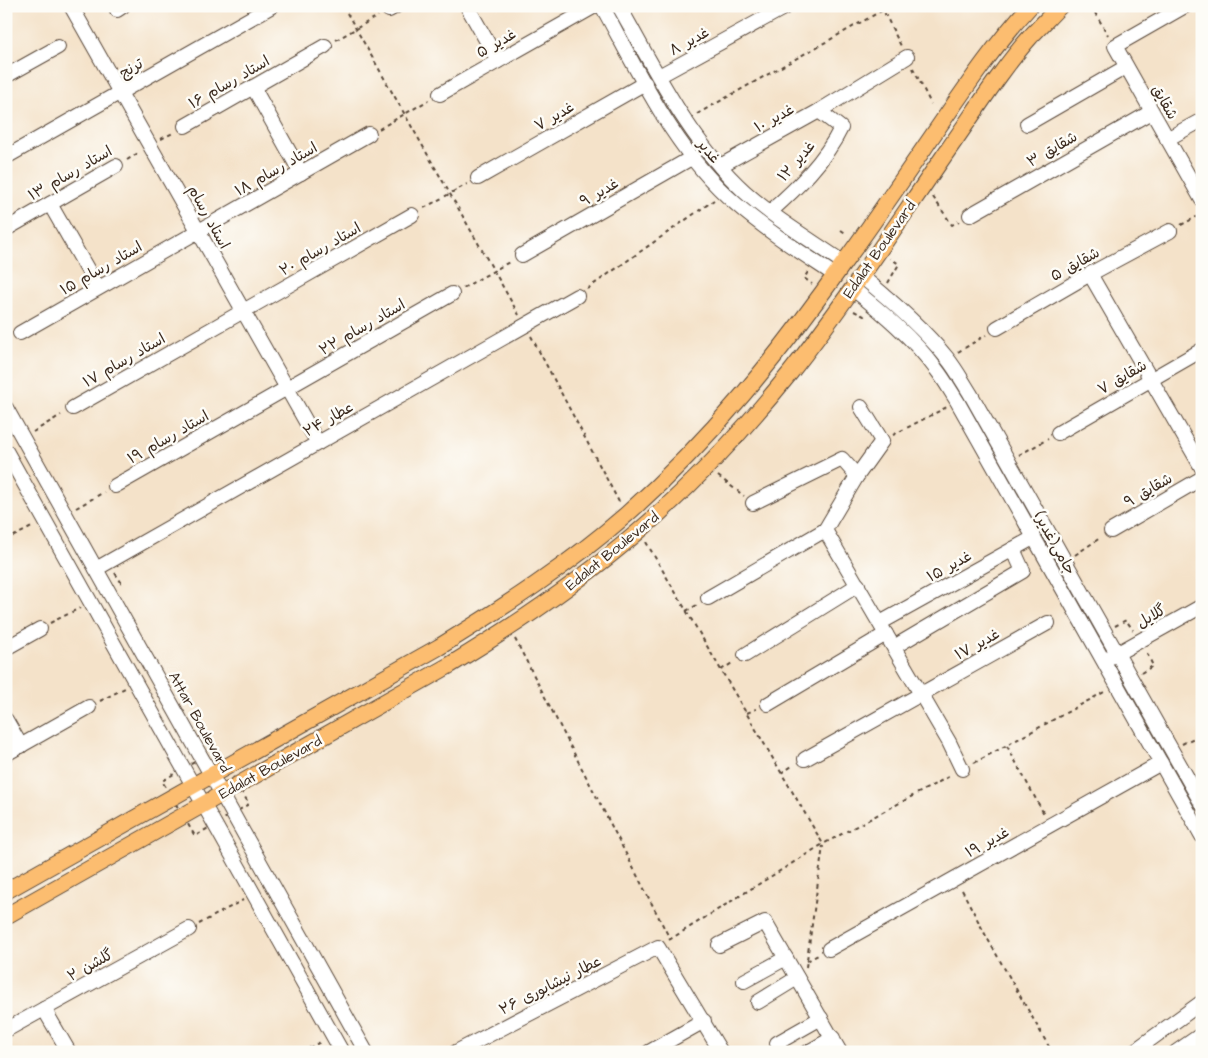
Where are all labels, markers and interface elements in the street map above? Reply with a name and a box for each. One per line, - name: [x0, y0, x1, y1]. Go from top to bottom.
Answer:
- street label: غدیر ۸: [665, 22, 713, 61]
- street label: غدیر ۵: [473, 24, 520, 63]
- street label: استاد رسام ۱۶: [185, 51, 274, 114]
- street label: ترنج: [115, 53, 148, 84]
- street label: شقایق: [1146, 81, 1183, 124]
- street label: غدیر ۷: [530, 97, 578, 136]
- street label: غدیر ۱۰: [750, 99, 798, 138]
- street label: شقایق ۳: [1023, 127, 1081, 172]
- street label: غدیر: [691, 133, 725, 168]
- street label: غدیر ۱۲: [773, 136, 820, 186]
- street label: استاد رسام ۱۸: [231, 137, 321, 202]
- street label: استاد رسام ۱۳: [24, 141, 116, 206]
- street label: غدیر ۹: [576, 173, 623, 212]
- street label: استاد رسام: [182, 181, 235, 253]
- street label: Edalat Boulevard: [838, 196, 921, 302]
- street label: استاد رسام ۲۰: [276, 218, 365, 281]
- street label: استاد رسام ۱۵: [56, 236, 146, 301]
- street label: شقایق ۵: [1047, 242, 1104, 287]
- street label: استاد رسام ۲۲: [315, 294, 409, 361]
- street label: استاد رسام ۱۷: [79, 328, 169, 393]
- street label: شقایق ۷: [1094, 355, 1151, 400]
- street label: عطار ۲۴: [299, 397, 357, 442]
- street label: استاد رسام ۱۹: [124, 406, 213, 469]
- street label: شقایق ۹: [1120, 468, 1176, 513]
- street label: Edalat Boulevard: [561, 507, 664, 596]
- street label: جامی(غدیر): [1029, 508, 1081, 579]
- street label: غدیر ۱۵: [923, 546, 975, 587]
- street label: گلایل: [1133, 600, 1170, 633]
- street label: غدیر ۱۷: [951, 624, 1003, 665]
- street label: Attar Boulevard: [163, 668, 236, 777]
- street label: Edalat Boulevard: [215, 730, 326, 804]
- street label: غدیر ۱۹: [962, 822, 1013, 863]
- street label: گلشن ۲: [63, 944, 117, 987]
- street label: عطار نیشابوری ۲۶: [495, 951, 605, 1020]

